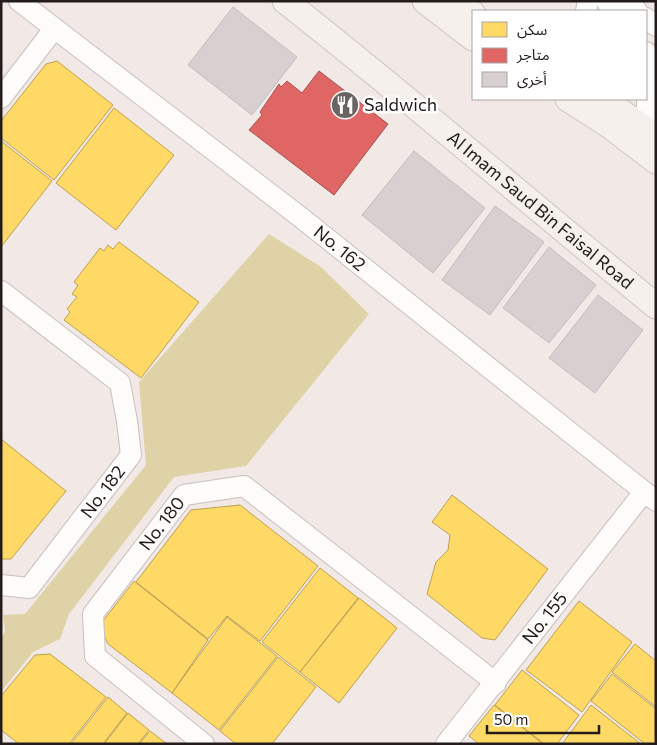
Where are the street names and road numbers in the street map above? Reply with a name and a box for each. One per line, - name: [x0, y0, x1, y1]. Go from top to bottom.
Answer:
- street label: Al Imam Saud Bin Faisal Road: [443, 126, 638, 293]
- street label: No. 162: [310, 220, 371, 275]
- street label: No. 182: [75, 461, 129, 522]
- street label: No. 180: [134, 492, 189, 554]
- street label: No. 155: [517, 587, 571, 648]

